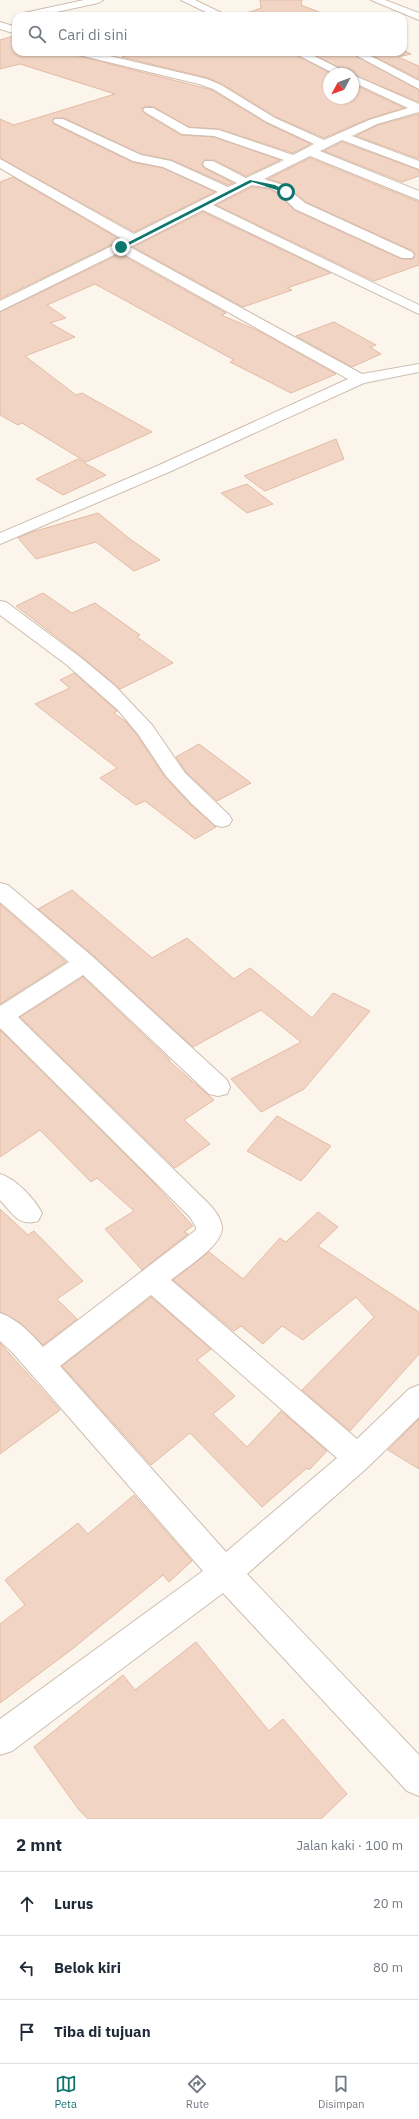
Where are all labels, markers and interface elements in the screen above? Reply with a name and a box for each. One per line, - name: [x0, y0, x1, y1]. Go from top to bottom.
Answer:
- search box: [12, 12, 407, 56]
- icon: search: [26, 23, 48, 45]
- text: Cari di sini: [58, 25, 127, 44]
- north arrow: [323, 68, 359, 104]
- route start: [277, 183, 295, 201]
- route end: [112, 238, 130, 256]
- text: 2 mnt: [16, 1834, 62, 1856]
- text: Jalan kaki · 100 m: [296, 1837, 403, 1854]
- icon: ahead: [16, 1893, 38, 1915]
- text: Lurus: [54, 1894, 93, 1913]
- text: 20 m: [373, 1895, 403, 1912]
- icon: left: [16, 1957, 38, 1979]
- text: Belok kiri: [54, 1958, 121, 1977]
- text: 80 m: [373, 1959, 403, 1976]
- icon: arrive: [16, 2021, 38, 2043]
- text: Tiba di tujuan: [54, 2022, 151, 2041]
- tab: Peta: [55, 2073, 77, 2111]
- tab: Rute: [186, 2073, 209, 2111]
- tab: Disimpan: [318, 2073, 364, 2111]

